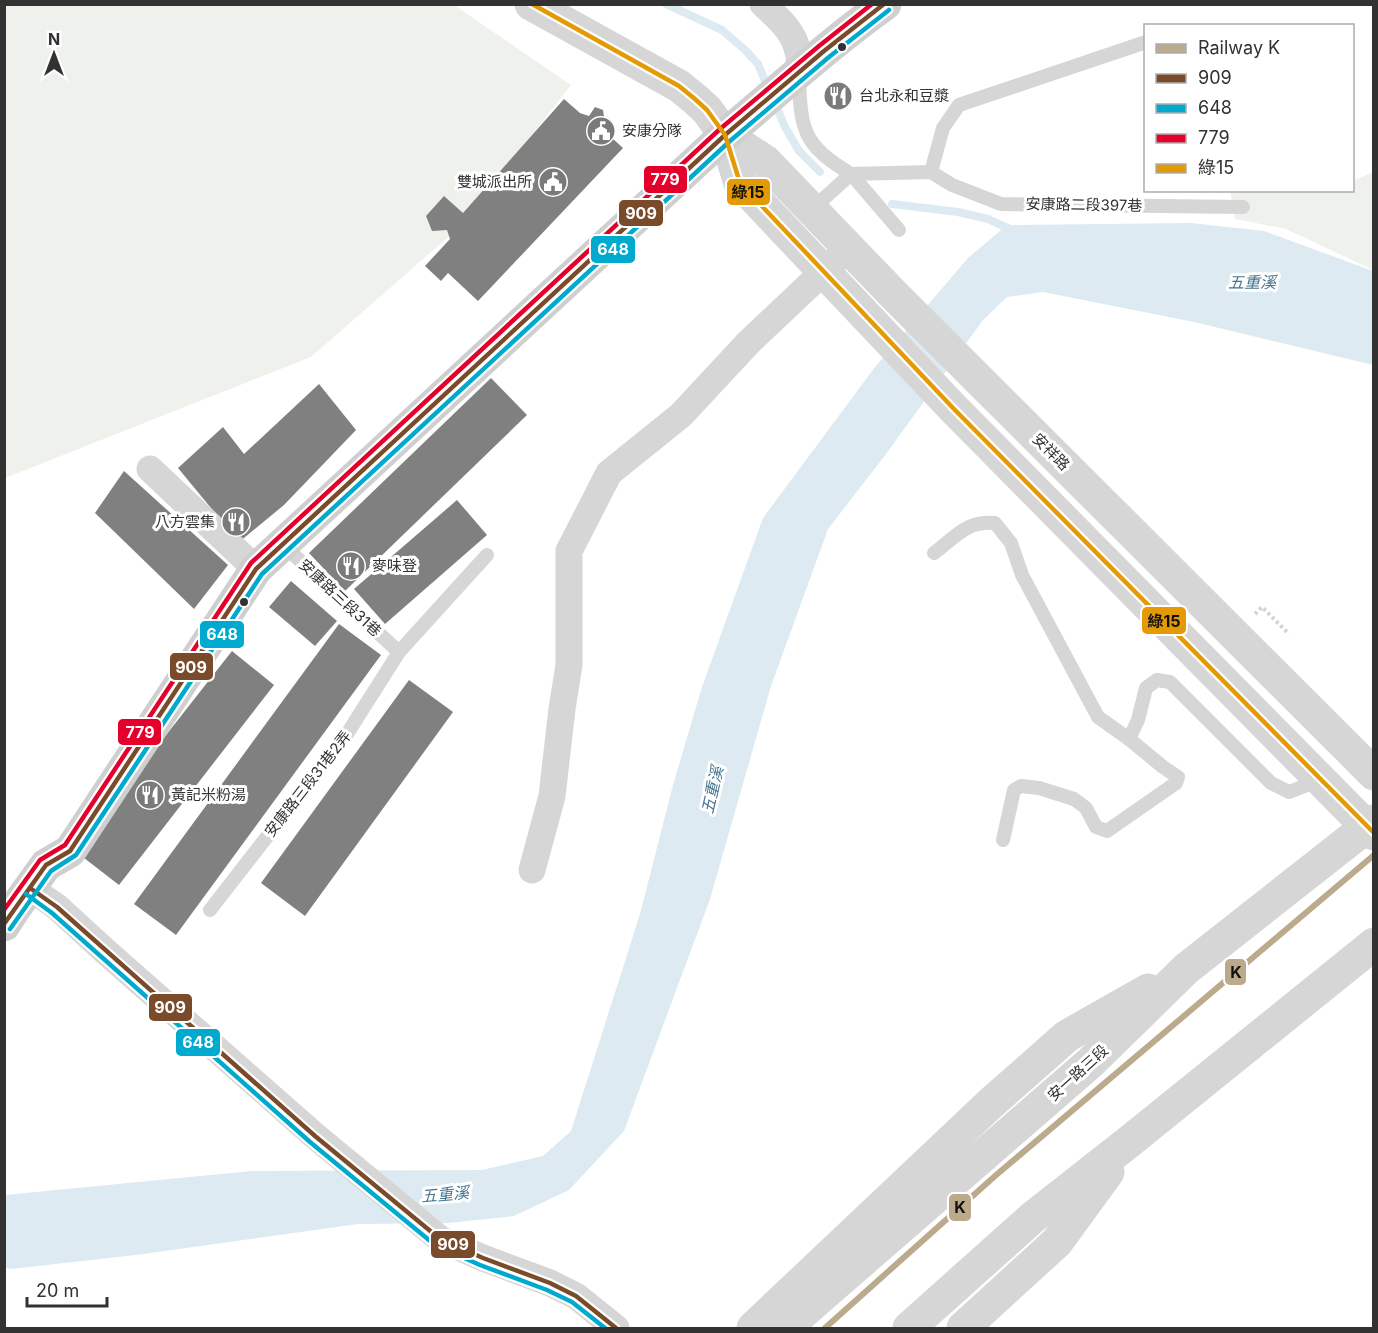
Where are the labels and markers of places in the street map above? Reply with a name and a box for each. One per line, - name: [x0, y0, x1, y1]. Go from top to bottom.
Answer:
- unlabelled marker: [836, 41, 848, 53]
- restaurant icon: 台北永和豆漿: [822, 80, 854, 112]
- place label: 台北永和豆漿: [859, 86, 949, 105]
- public building icon: 安康分隊: [585, 115, 617, 147]
- place label: 安康分隊: [622, 121, 682, 140]
- public building icon: 雙城派出所: [537, 166, 569, 198]
- place label: 雙城派出所: [457, 172, 532, 191]
- restaurant icon: 八方雲集: [220, 506, 252, 538]
- place label: 八方雲集: [155, 512, 215, 531]
- restaurant icon: 麥味登: [335, 550, 367, 582]
- place label: 麥味登: [372, 556, 417, 575]
- unlabelled marker: [238, 596, 250, 608]
- restaurant icon: 黃記米粉湯: [134, 779, 166, 811]
- place label: 黃記米粉湯: [171, 785, 246, 804]

